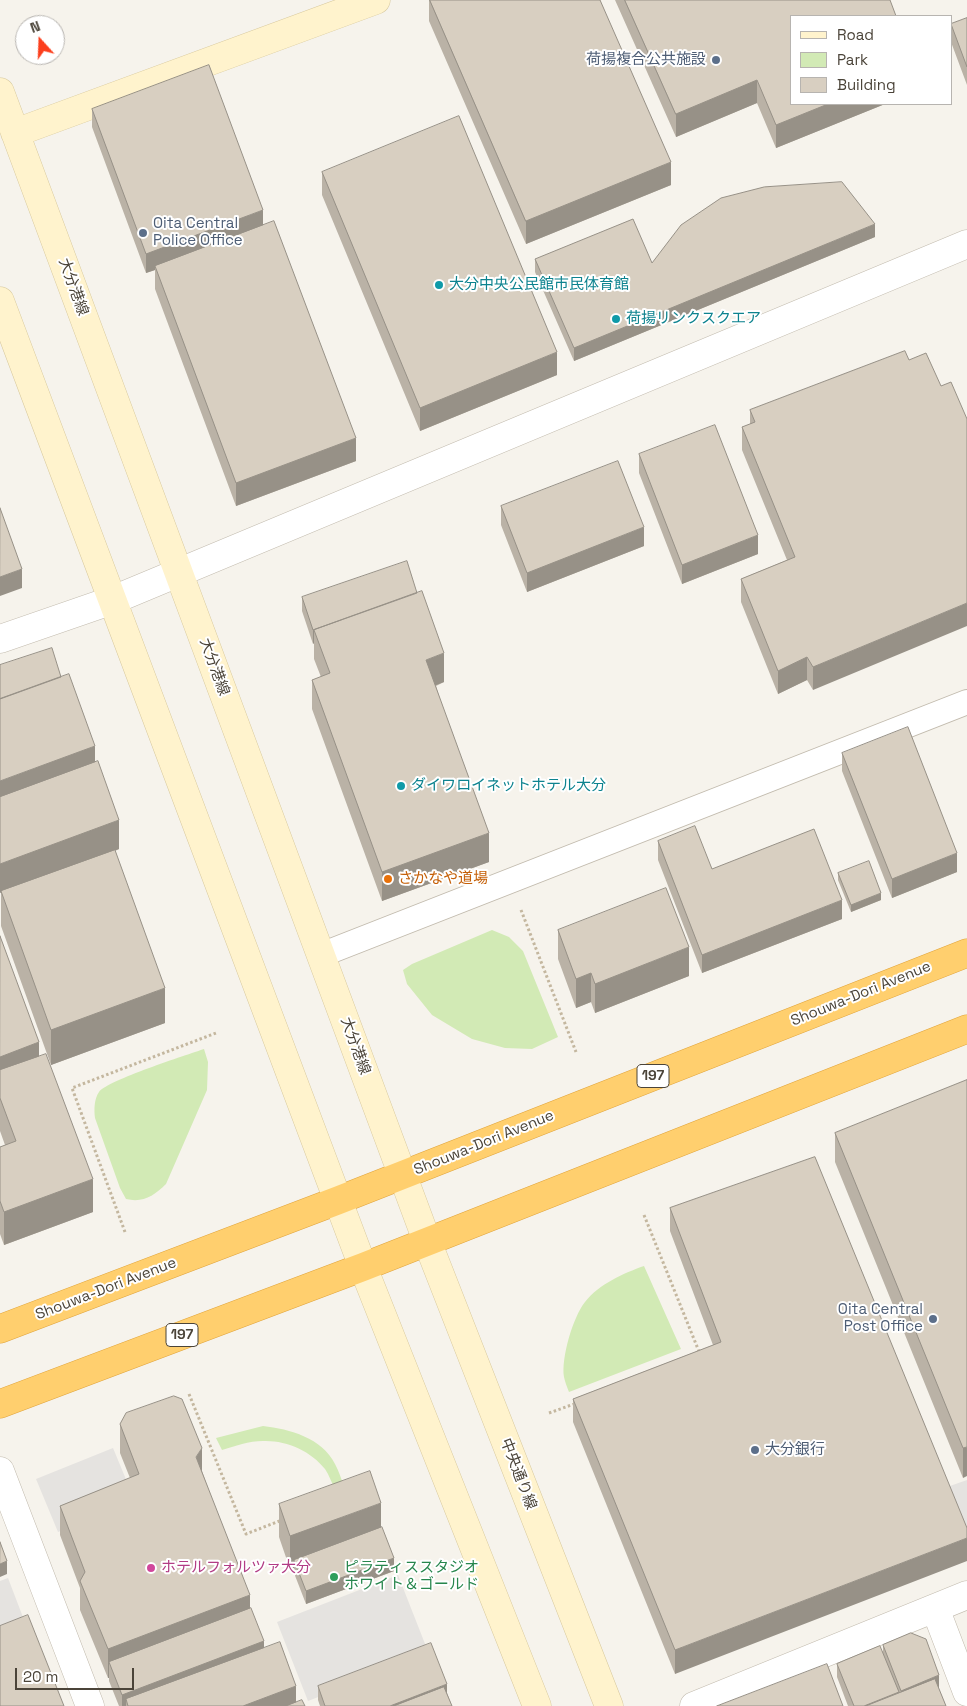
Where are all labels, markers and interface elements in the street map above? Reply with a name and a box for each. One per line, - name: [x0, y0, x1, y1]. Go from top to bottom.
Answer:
- north arrow: [15, 15, 65, 65]
- legend: [790, 15, 952, 105]
- text: N: [28, 17, 43, 37]
- text: Road: [837, 25, 874, 44]
- text: Park: [837, 50, 868, 69]
- place label: 荷揚複合公共施設: [586, 51, 706, 69]
- marker: 荷揚複合公共施設: [710, 54, 722, 66]
- text: Building: [837, 75, 896, 94]
- place label: Oita Central Police Office: [153, 215, 243, 250]
- marker: Oita Central Police Office: [137, 227, 149, 239]
- street label: 大分港線: [54, 256, 92, 318]
- place label: 大分中央公民館市民体育館: [449, 276, 629, 294]
- marker: 大分中央公民館市民体育館: [433, 279, 445, 291]
- place label: 荷揚リンクスクエア: [626, 310, 761, 328]
- marker: 荷揚リンクスクエア: [610, 313, 622, 325]
- street label: 大分港線: [195, 636, 233, 698]
- place label: ダイワロイネットホテル大分: [411, 777, 606, 795]
- marker: ダイワロイネットホテル大分: [395, 780, 407, 792]
- place label: さかなや道場: [398, 870, 488, 888]
- marker: さかなや道場: [382, 873, 394, 885]
- street label: Shouwa-Dori Avenue: [788, 958, 934, 1030]
- street label: 大分港線: [336, 1015, 374, 1077]
- road number: 197: [637, 1064, 669, 1088]
- street label: Shouwa-Dori Avenue: [411, 1107, 557, 1179]
- street label: Shouwa-Dori Avenue: [33, 1254, 179, 1324]
- place label: Oita Central Post Office: [838, 1301, 923, 1336]
- marker: Oita Central Post Office: [927, 1313, 939, 1325]
- road number: 197: [166, 1324, 198, 1346]
- street label: 中央通り線: [496, 1436, 540, 1512]
- place label: 大分銀行: [765, 1441, 825, 1459]
- marker: 大分銀行: [749, 1444, 761, 1456]
- place label: ホテルフォルツァ大分: [161, 1559, 311, 1577]
- place label: ピラティススタジオ ホワイト＆ゴールド: [344, 1559, 479, 1594]
- marker: ホテルフォルツァ大分: [145, 1562, 157, 1574]
- marker: ピラティススタジオ ホワイト＆ゴールド: [328, 1571, 340, 1583]
- scale bar: [18, 1658, 136, 1690]
- text: 20 m: [23, 1667, 58, 1686]

